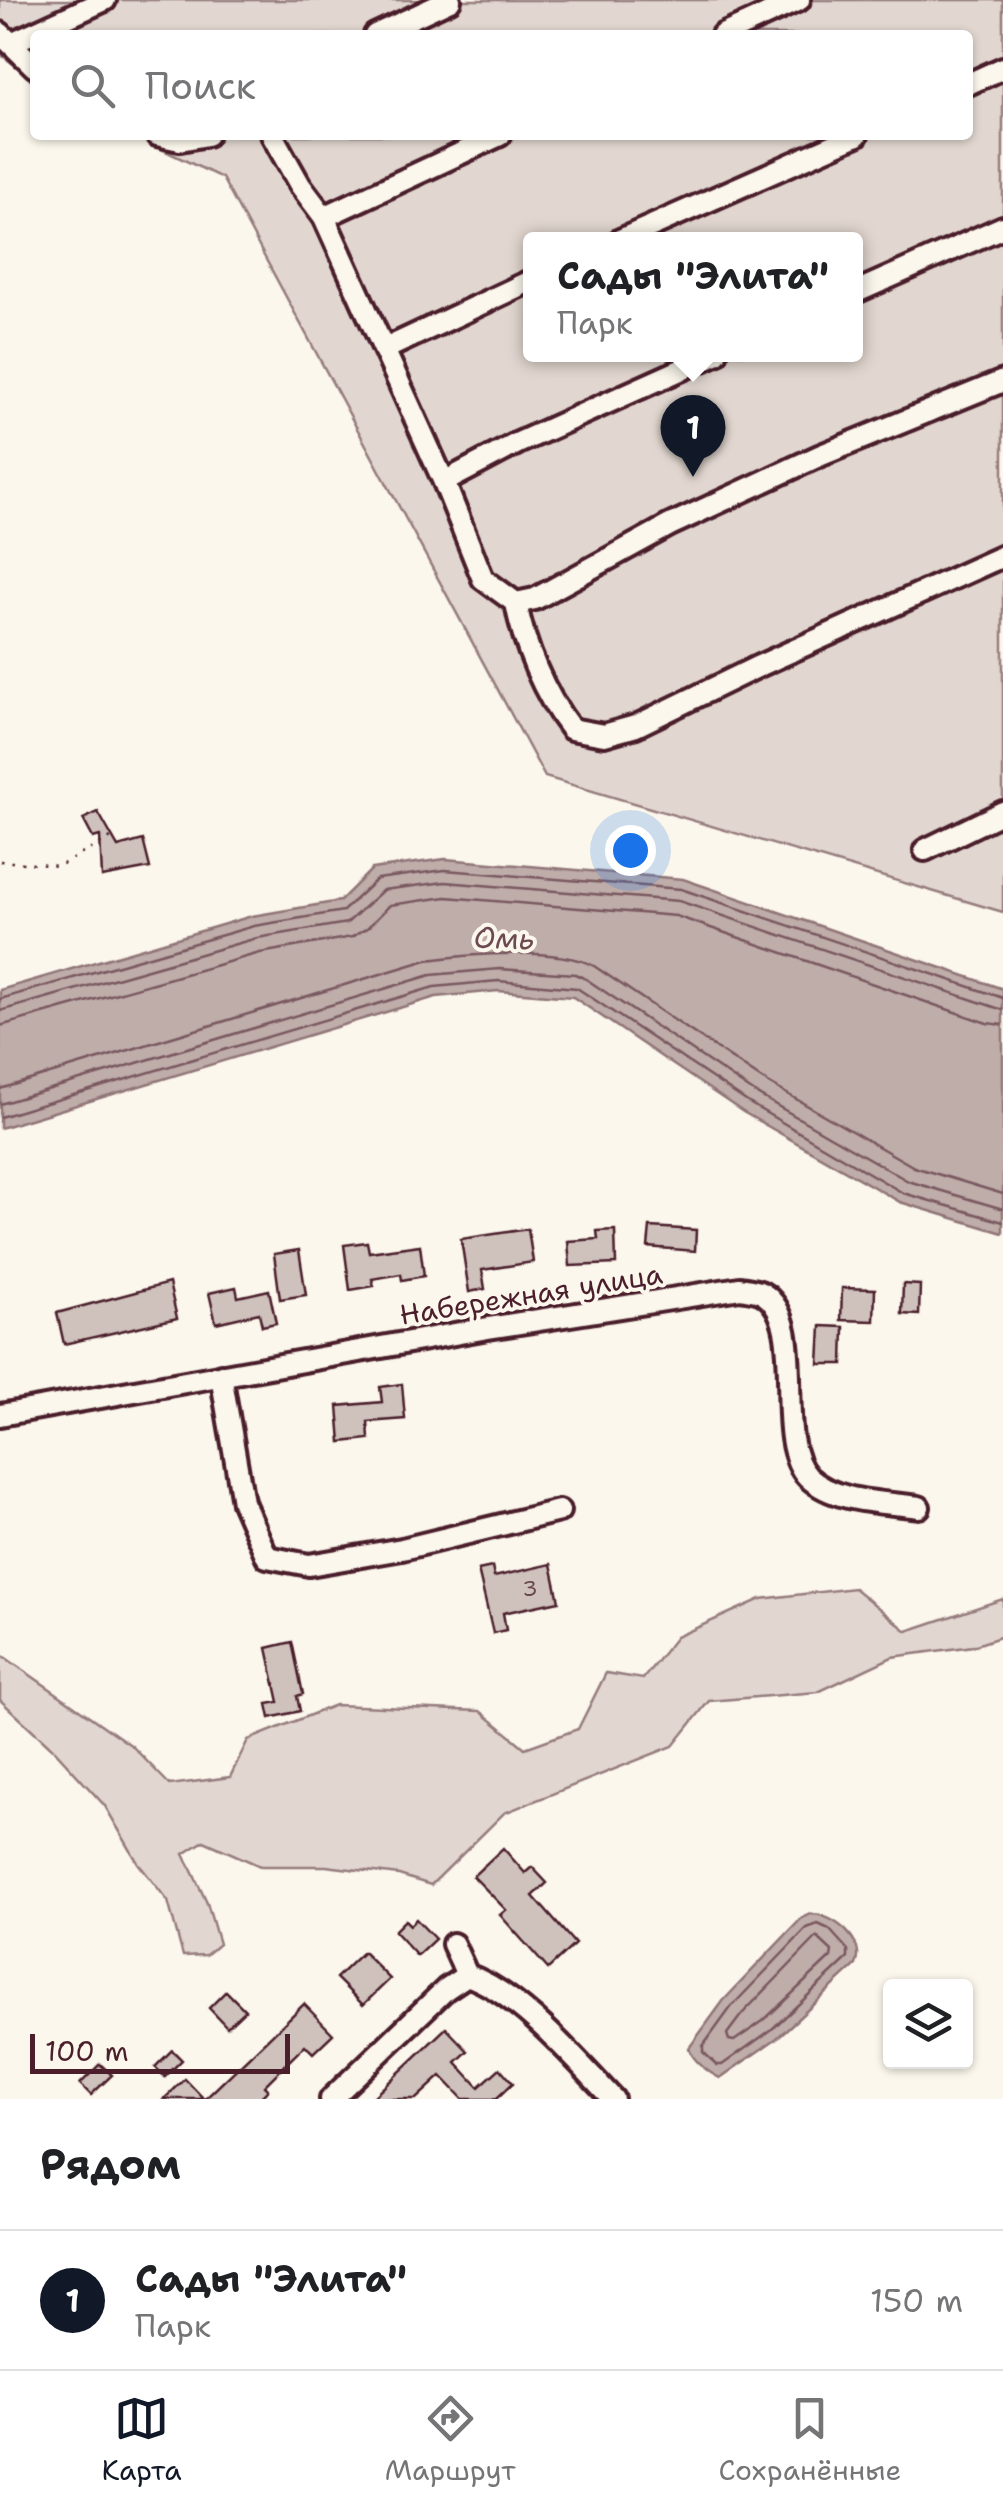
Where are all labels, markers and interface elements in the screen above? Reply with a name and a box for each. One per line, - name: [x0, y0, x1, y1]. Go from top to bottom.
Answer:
- search box: [30, 30, 973, 140]
- icon: search: [65, 58, 120, 113]
- text: Поиск: [145, 60, 256, 111]
- popup: [523, 232, 863, 362]
- text: Сады "Элита": [557, 250, 829, 301]
- text: Парк: [557, 301, 633, 344]
- pin: 1: [660, 394, 726, 477]
- your location: [605, 825, 656, 876]
- water label: Омь: [473, 916, 535, 960]
- street label: Набережная улица: [397, 1254, 665, 1334]
- house number: 3: [522, 1574, 538, 1603]
- map controls: [883, 1979, 973, 2069]
- button: layers: [883, 1979, 973, 2069]
- scale bar: [30, 2029, 290, 2074]
- text: 100 m: [45, 2032, 129, 2070]
- text: Рядом: [40, 2136, 181, 2192]
- text: Сады "Элита": [135, 2253, 407, 2304]
- text: 1: [65, 2279, 80, 2322]
- text: 150 m: [870, 2279, 963, 2322]
- text: Парк: [135, 2304, 211, 2347]
- tab: Карта: [102, 2391, 182, 2489]
- tab: Маршрут: [385, 2391, 515, 2489]
- tab: Сохранённые: [719, 2391, 901, 2489]

